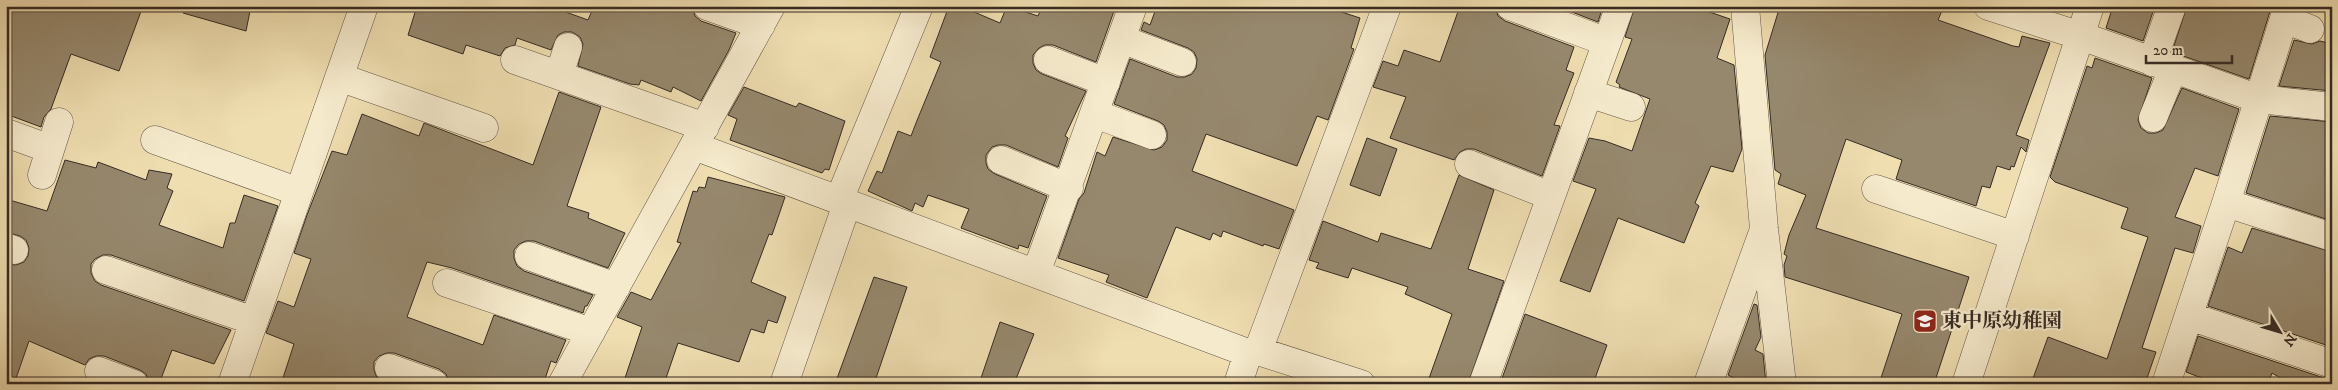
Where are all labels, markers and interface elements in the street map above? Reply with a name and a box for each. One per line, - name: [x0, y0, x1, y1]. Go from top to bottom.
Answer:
- scale bar: [2146, 32, 2232, 64]
- text: 20 m: [2153, 41, 2183, 60]
- school or university icon: 東中原幼稚園: [1912, 308, 1938, 334]
- north arrow: [2256, 308, 2306, 358]
- place label: 東中原幼稚園: [1942, 309, 2062, 334]
- text: N: [2279, 329, 2300, 350]

